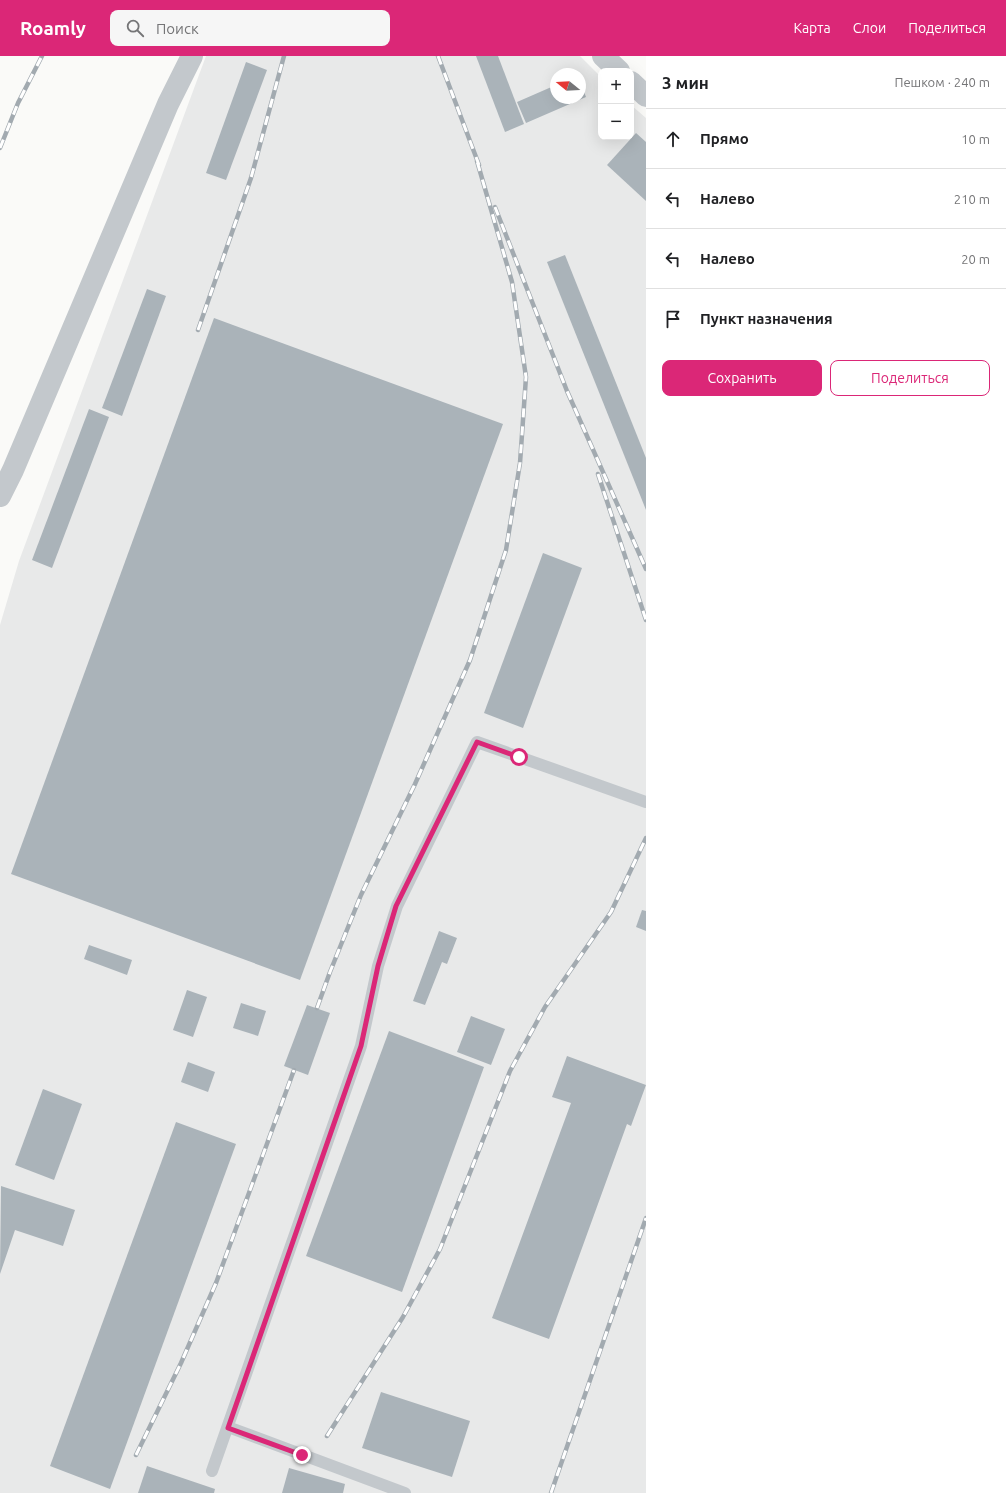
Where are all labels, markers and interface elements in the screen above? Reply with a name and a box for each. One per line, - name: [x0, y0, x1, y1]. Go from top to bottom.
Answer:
- search box: [110, 10, 390, 46]
- text: Roamly: [20, 17, 86, 39]
- icon: search: [124, 17, 146, 39]
- text: Поиск: [156, 20, 199, 37]
- text: Карта: [793, 20, 831, 36]
- text: Слои: [853, 20, 886, 36]
- text: Поделиться: [908, 20, 986, 36]
- north arrow: [550, 68, 586, 104]
- map controls: [598, 68, 634, 140]
- button: +: [598, 68, 634, 104]
- text: 3 мин: [662, 73, 709, 92]
- text: Пешком · 240 m: [894, 75, 990, 89]
- button: −: [598, 104, 634, 140]
- icon: ahead: [662, 128, 684, 150]
- text: Прямо: [700, 130, 749, 147]
- text: 10 m: [961, 132, 990, 146]
- icon: left: [662, 188, 684, 210]
- text: Налево: [700, 190, 755, 207]
- text: 210 m: [954, 192, 990, 206]
- icon: left: [662, 248, 684, 270]
- text: Налево: [700, 250, 755, 267]
- text: 20 m: [961, 252, 990, 266]
- icon: arrive: [662, 308, 684, 330]
- text: Пункт назначения: [700, 310, 833, 327]
- button: Сохранить: [662, 360, 822, 396]
- button: Поделиться: [830, 360, 990, 396]
- route start: [510, 748, 528, 766]
- route end: [293, 1446, 311, 1464]

